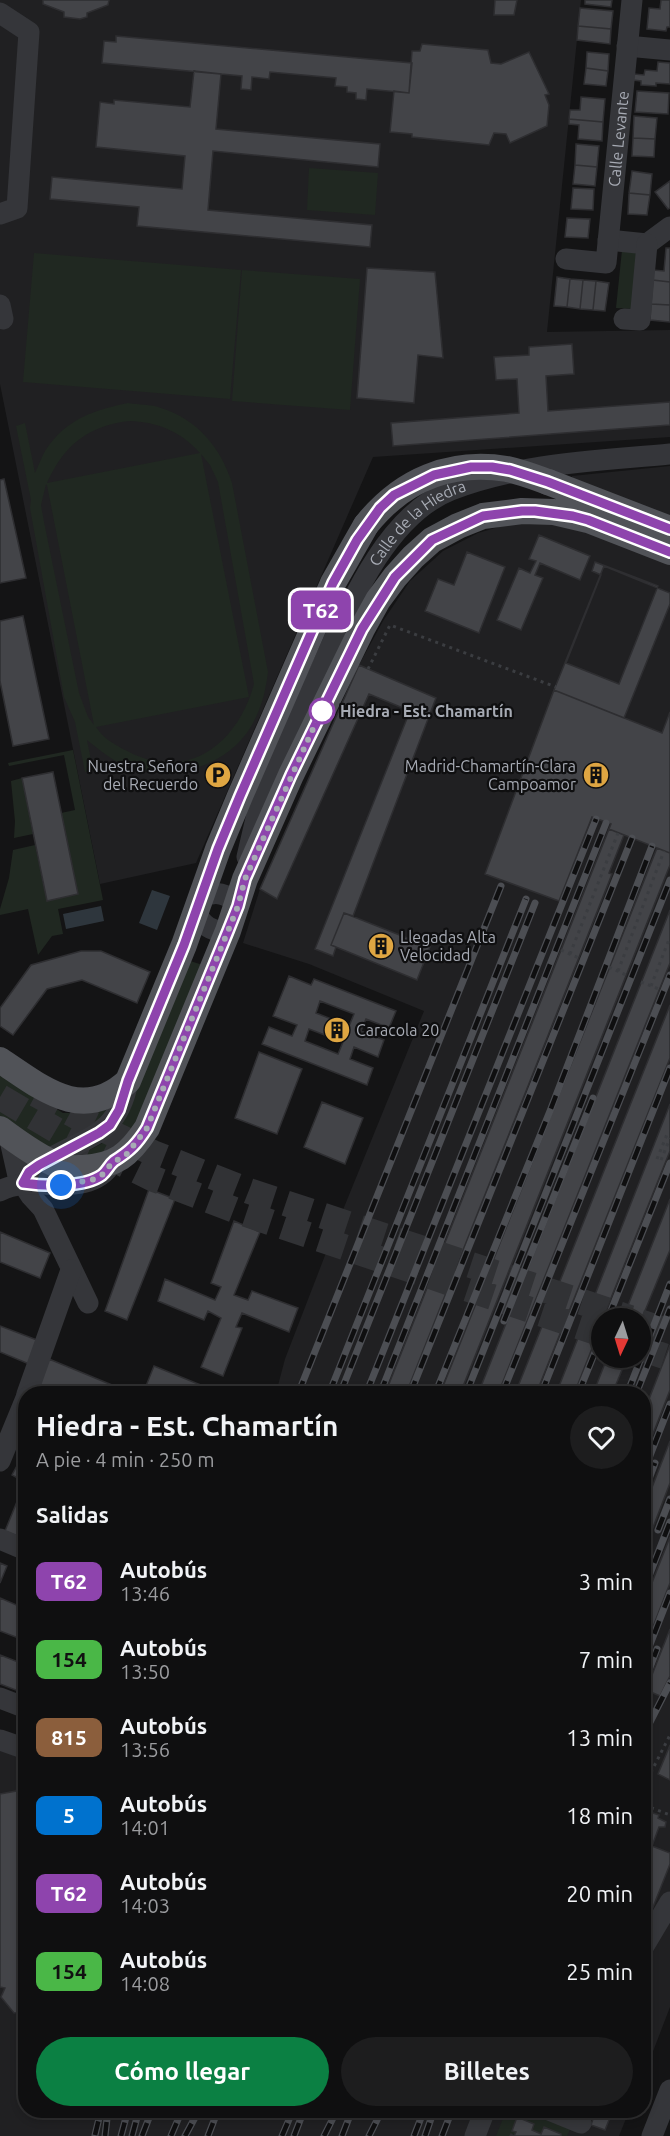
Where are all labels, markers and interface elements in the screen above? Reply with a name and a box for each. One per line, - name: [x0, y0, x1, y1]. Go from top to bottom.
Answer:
- street label: Calle Levante: [605, 90, 632, 188]
- street label: Calle de la Hiedra: [365, 476, 468, 569]
- line badge: T62: [286, 590, 356, 630]
- text: T62: [303, 598, 339, 622]
- marker: Hiedra - Est. Chamartín: [309, 698, 335, 724]
- place label: Hiedra - Est. Chamartín: [340, 702, 513, 720]
- place label: Nuestra Señora del Recuerdo: [87, 757, 198, 793]
- place label: Madrid-Chamartín-Clara Campoamor: [405, 757, 576, 793]
- parking icon: Nuestra Señora del Recuerdo: [203, 760, 233, 790]
- building icon: Madrid-Chamartín-Clara Campoamor: [581, 760, 611, 790]
- place label: Llegadas Alta Velocidad: [400, 928, 496, 964]
- building icon: Llegadas Alta Velocidad: [366, 931, 396, 961]
- building icon: Caracola 20: [322, 1015, 352, 1045]
- place label: Caracola 20: [356, 1021, 439, 1039]
- your location: [46, 1170, 76, 1200]
- north arrow: [591, 1308, 651, 1368]
- map controls: [591, 1308, 651, 1368]
- button: heart: [570, 1406, 633, 1469]
- text: Hiedra - Est. Chamartín: [36, 1410, 338, 1441]
- text: A pie · 4 min · 250 m: [36, 1448, 214, 1471]
- text: Salidas: [36, 1502, 109, 1527]
- text: Autobús: [120, 1557, 207, 1582]
- text: T62: [51, 1569, 87, 1593]
- text: 3 min: [579, 1569, 633, 1594]
- text: 13:46: [120, 1582, 170, 1605]
- text: Autobús: [120, 1635, 207, 1660]
- text: 154: [51, 1647, 87, 1671]
- text: 7 min: [579, 1647, 633, 1672]
- text: 13:50: [120, 1660, 170, 1683]
- text: Autobús: [120, 1713, 207, 1738]
- text: 815: [51, 1725, 87, 1749]
- text: 13 min: [566, 1725, 633, 1750]
- text: 13:56: [120, 1738, 170, 1761]
- text: Autobús: [120, 1791, 207, 1816]
- text: 5: [63, 1803, 75, 1827]
- text: 18 min: [566, 1803, 633, 1828]
- text: 14:01: [120, 1816, 170, 1839]
- text: Autobús: [120, 1869, 207, 1894]
- text: T62: [51, 1881, 87, 1905]
- text: 20 min: [566, 1881, 633, 1906]
- text: 14:03: [120, 1894, 170, 1917]
- text: Autobús: [120, 1947, 207, 1972]
- text: 154: [51, 1959, 87, 1983]
- text: 25 min: [566, 1959, 633, 1984]
- text: 14:08: [120, 1972, 170, 1995]
- button: Cómo llegar: [36, 2037, 329, 2106]
- button: Billetes: [341, 2037, 633, 2106]

